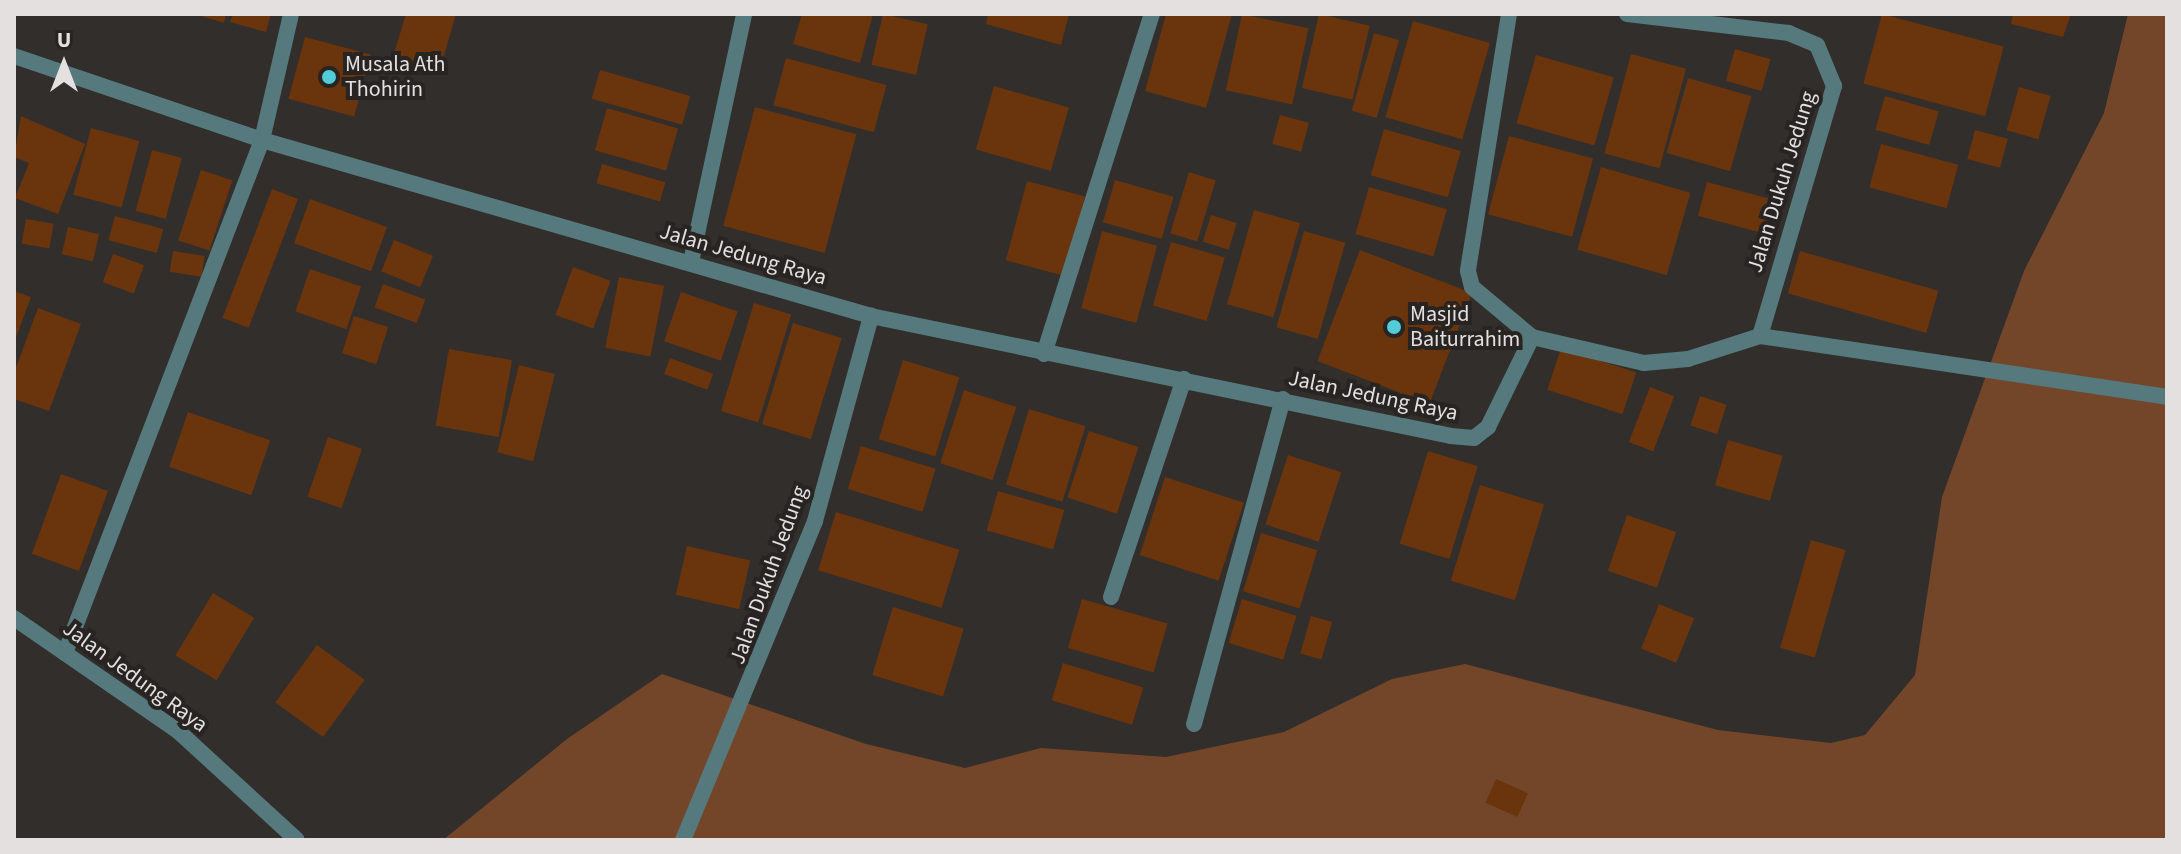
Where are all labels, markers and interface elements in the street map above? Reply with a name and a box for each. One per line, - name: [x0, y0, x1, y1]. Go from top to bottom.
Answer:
- north arrow: [24, 24, 104, 104]
- text: U: [57, 24, 71, 56]
- place label: Musala Ath Thohirin: [345, 51, 445, 102]
- marker: Musala Ath Thohirin: [320, 68, 338, 86]
- street label: Jalan Dukuh Jedung: [1742, 88, 1822, 276]
- street label: Jalan Jedung Raya: [657, 219, 829, 291]
- place label: Masjid Baiturrahim: [1410, 301, 1520, 352]
- marker: Masjid Baiturrahim: [1385, 318, 1403, 336]
- street label: Jalan Jedung Raya: [1286, 365, 1460, 427]
- street label: Jalan Dukuh Jedung: [724, 482, 814, 668]
- street label: Jalan Jedung Raya: [58, 616, 212, 738]

